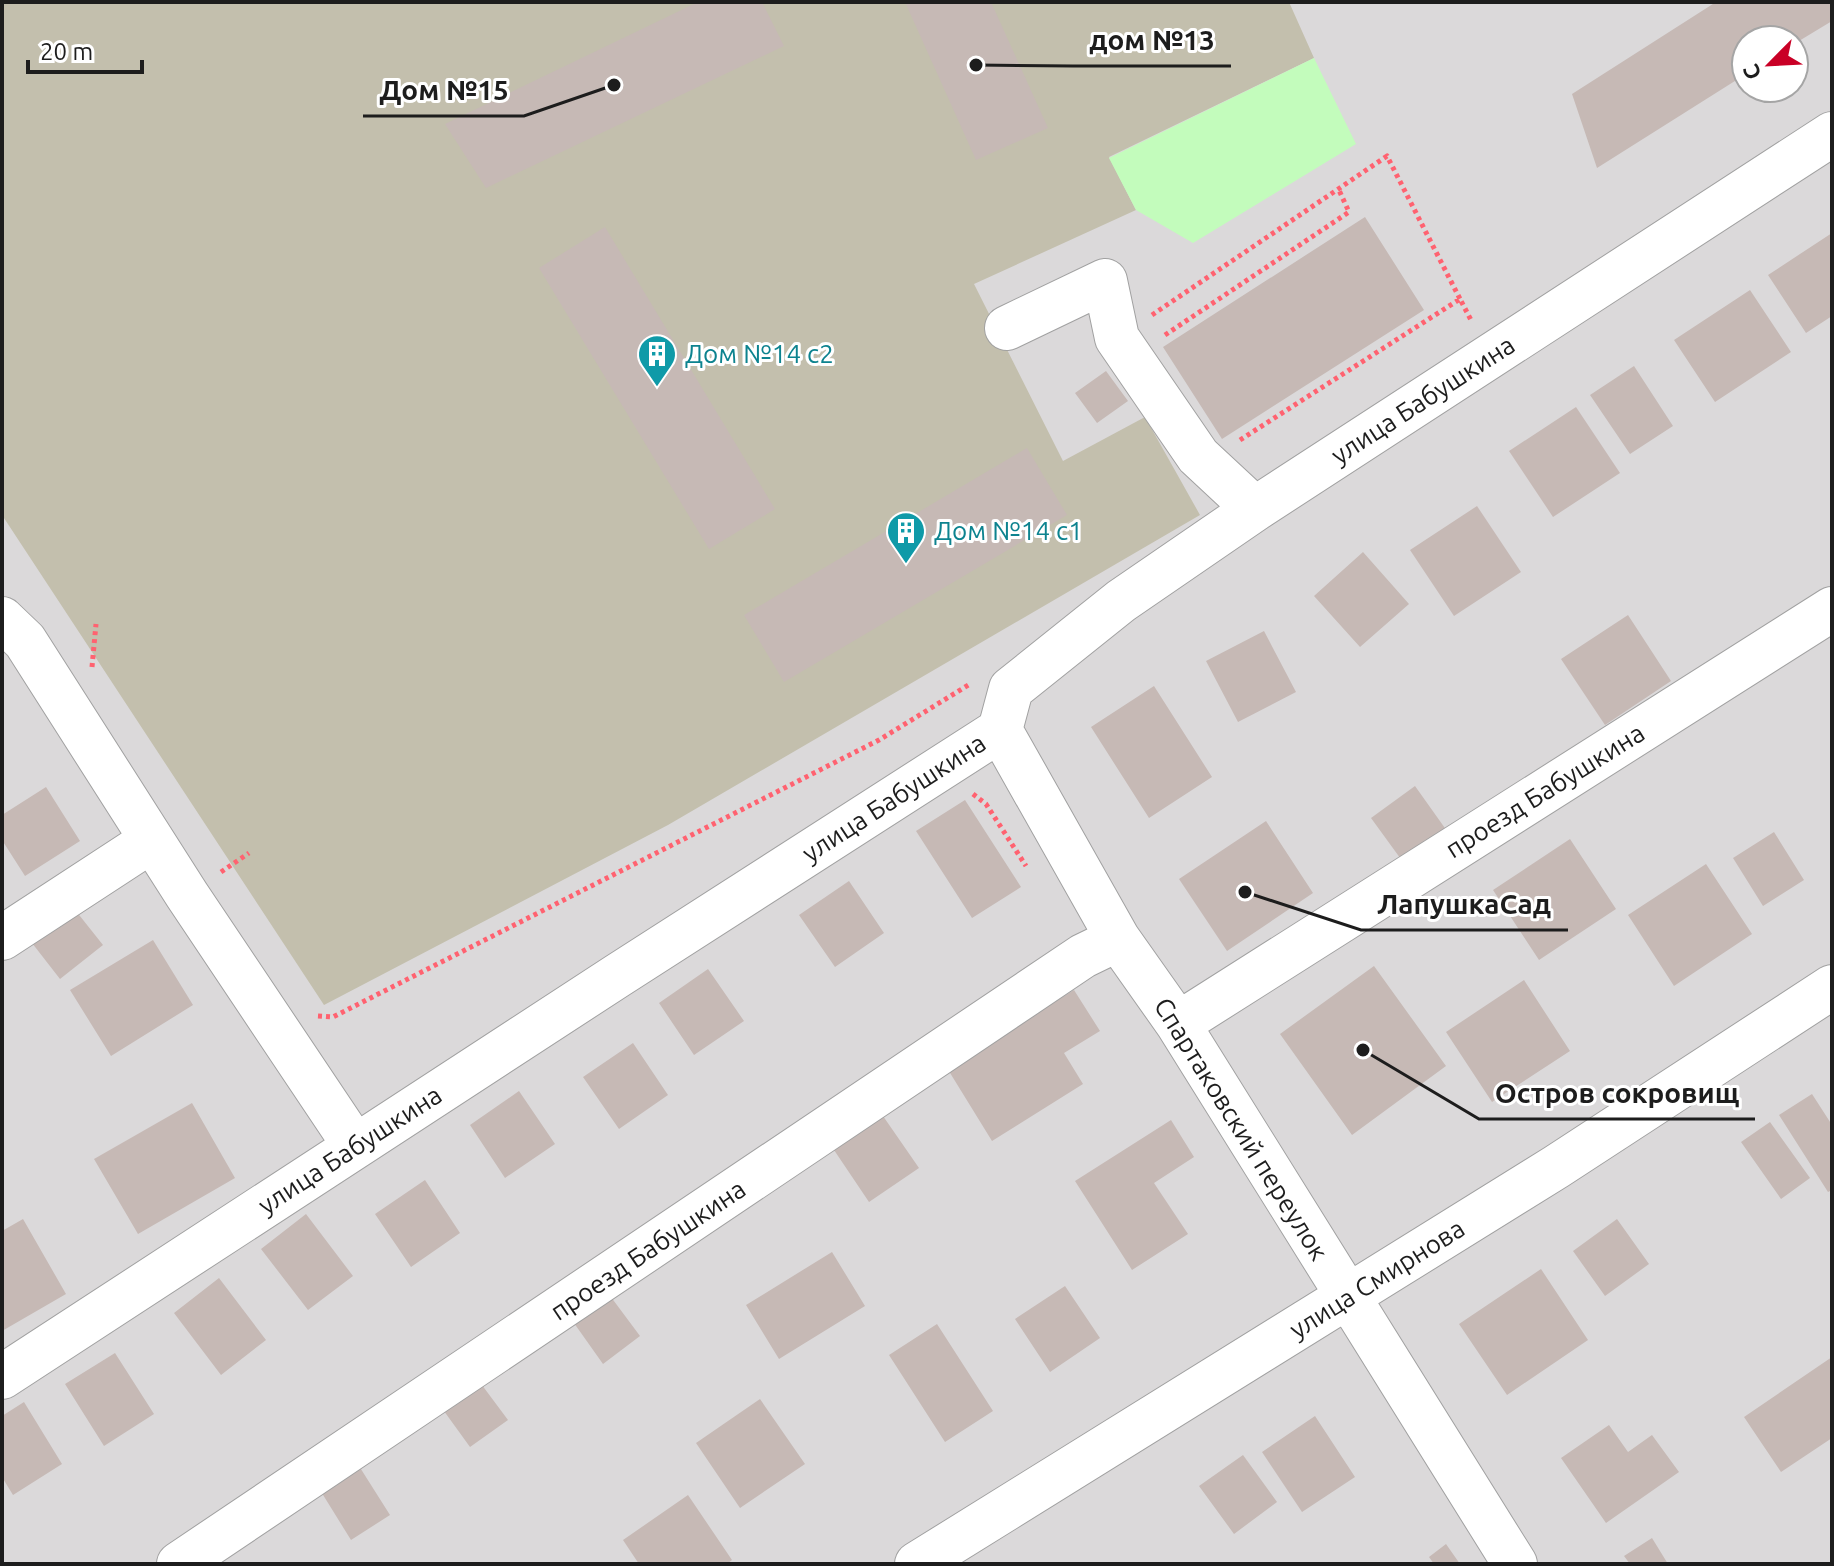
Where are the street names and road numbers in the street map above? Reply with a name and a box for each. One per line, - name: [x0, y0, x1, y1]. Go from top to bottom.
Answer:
- street label: улица Бабушкина: [1326, 330, 1520, 470]
- street label: проезд Бабушкина: [1440, 718, 1649, 864]
- street label: улица Бабушкина: [797, 728, 991, 868]
- street label: Спартаковский переулок: [1149, 992, 1334, 1265]
- street label: улица Бабушкина: [253, 1080, 447, 1220]
- street label: проезд Бабушкина: [545, 1174, 751, 1326]
- street label: улица Смирнова: [1284, 1213, 1470, 1344]

